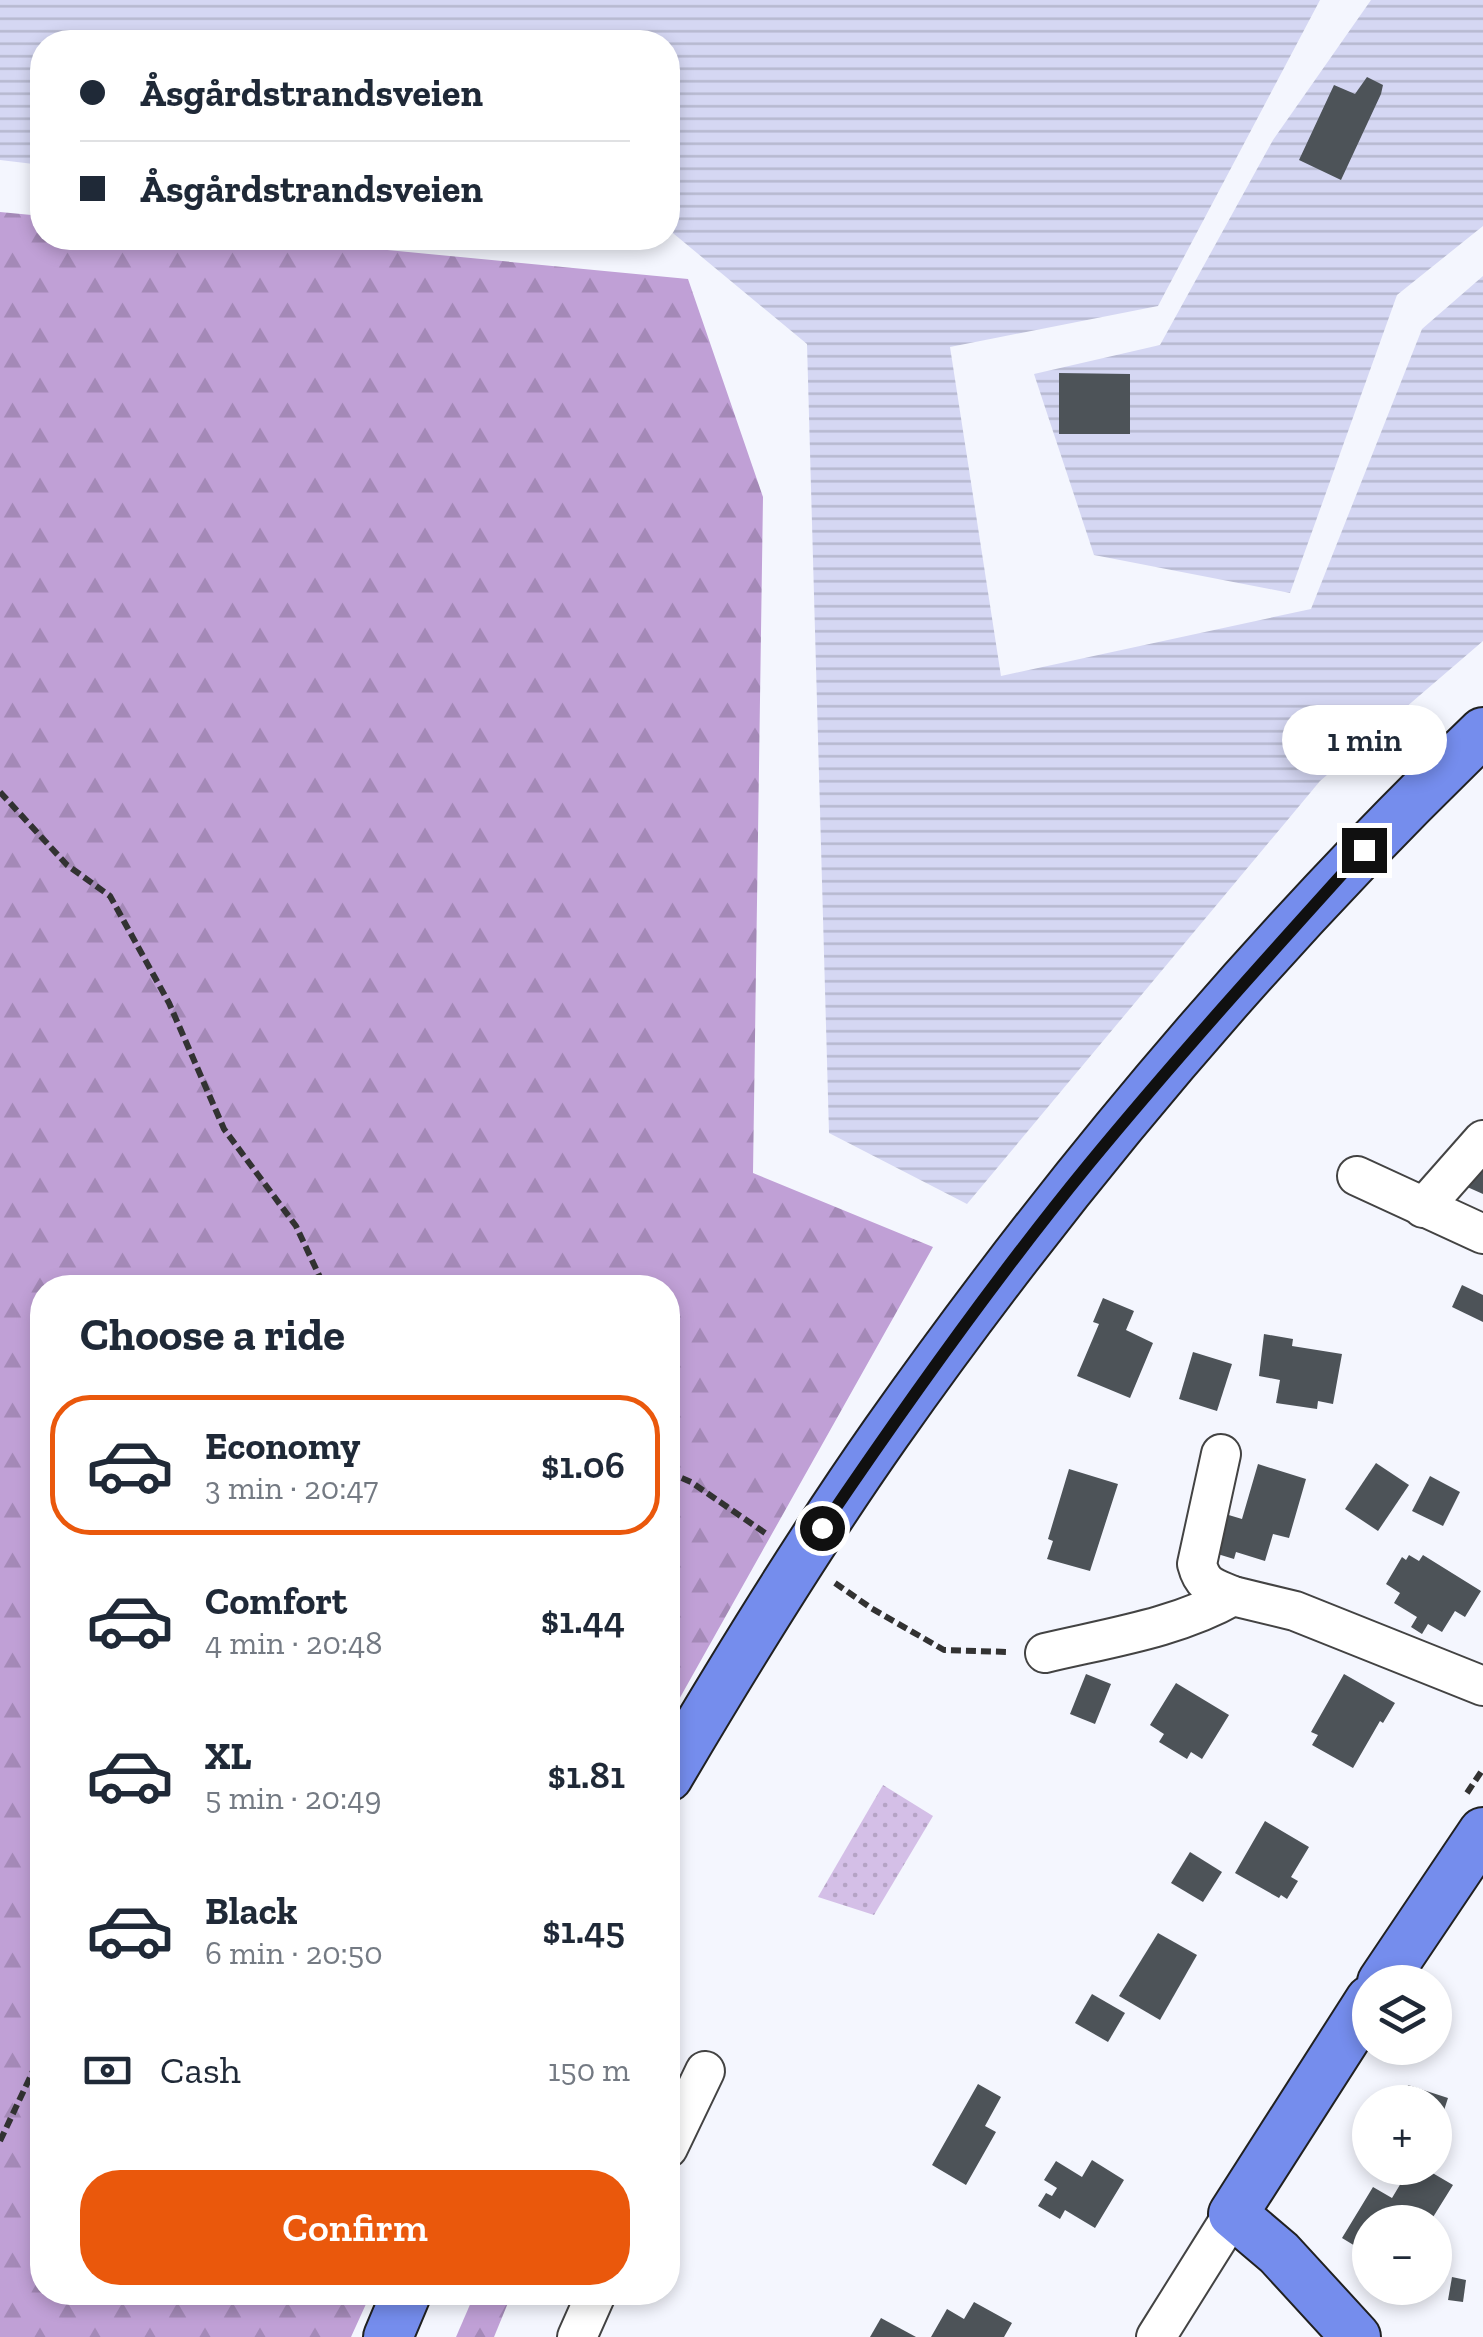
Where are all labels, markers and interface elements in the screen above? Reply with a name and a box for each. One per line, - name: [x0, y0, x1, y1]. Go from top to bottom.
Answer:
- text: Åsgårdstrandsveien: [140, 70, 483, 116]
- text: Åsgårdstrandsveien: [140, 166, 483, 212]
- callout: 1 min: [1282, 705, 1446, 775]
- text: 1 min: [1327, 721, 1402, 759]
- route end: [1342, 828, 1387, 873]
- text: Choose a ride: [80, 1308, 345, 1362]
- icon: car: [85, 1420, 175, 1510]
- text: Economy: [205, 1423, 360, 1469]
- text: $1.06: [541, 1442, 625, 1488]
- text: 3 min · 20:47: [205, 1469, 378, 1507]
- route start: [800, 1506, 845, 1551]
- icon: car: [85, 1575, 175, 1665]
- text: Comfort: [205, 1578, 347, 1624]
- text: $1.44: [541, 1597, 625, 1643]
- text: 4 min · 20:48: [205, 1624, 383, 1662]
- icon: car: [85, 1730, 175, 1820]
- text: XL: [205, 1733, 252, 1779]
- text: $1.81: [548, 1752, 625, 1798]
- text: 5 min · 20:49: [205, 1779, 381, 1817]
- icon: car: [85, 1885, 175, 1975]
- text: Black: [205, 1888, 298, 1934]
- text: $1.45: [542, 1907, 625, 1953]
- text: 6 min · 20:50: [205, 1934, 383, 1972]
- map controls: [1352, 1965, 1452, 2305]
- button: layers: [1352, 1965, 1452, 2065]
- icon: cash: [80, 2043, 135, 2098]
- text: Cash: [160, 2047, 241, 2093]
- text: 150 m: [548, 2051, 630, 2089]
- button: +: [1352, 2085, 1452, 2185]
- button: Confirm: [80, 2170, 630, 2285]
- button: −: [1352, 2205, 1452, 2305]

